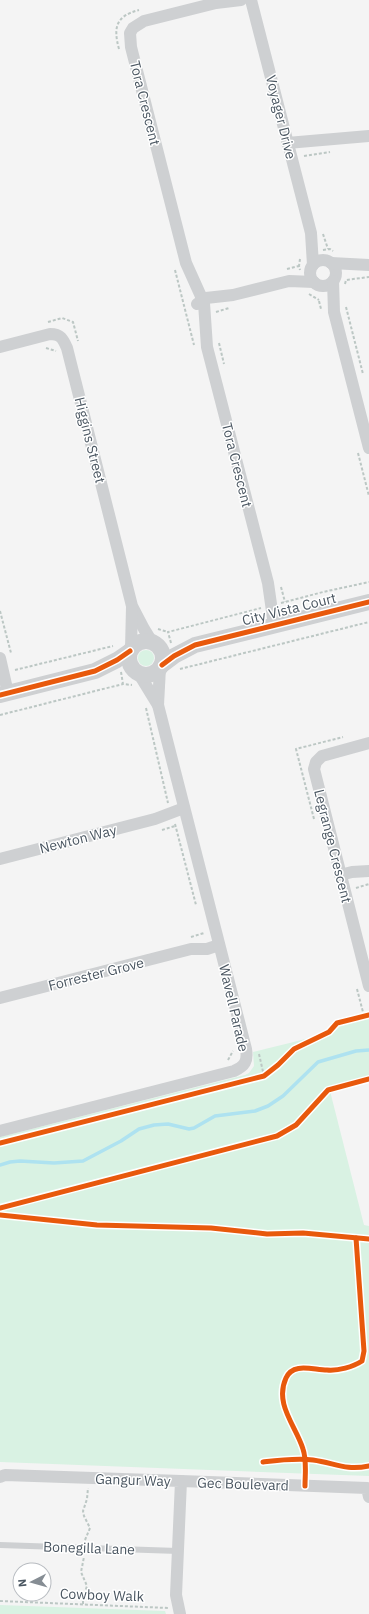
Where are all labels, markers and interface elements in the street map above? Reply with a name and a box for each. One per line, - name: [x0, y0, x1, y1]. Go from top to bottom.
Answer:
- street label: Tora Crescent: [126, 59, 164, 147]
- street label: Voyager Drive: [262, 73, 300, 161]
- street label: Higgins Street: [71, 395, 109, 485]
- street label: Tora Crescent: [218, 421, 256, 509]
- street label: City Vista Court: [240, 589, 338, 629]
- street label: Legrange Crescent: [310, 787, 356, 905]
- street label: Newton Way: [38, 821, 118, 857]
- street label: Forrester Grove: [46, 953, 146, 995]
- street label: Wavell Parade: [215, 963, 253, 1054]
- street label: Gangur Way: [95, 1470, 171, 1490]
- street label: Gec Boulevard: [197, 1473, 289, 1495]
- street label: Bonegilla Lane: [43, 1537, 136, 1559]
- north arrow: [12, 1562, 52, 1602]
- text: N: [15, 1578, 29, 1588]
- street label: Cowboy Walk: [60, 1585, 145, 1605]

